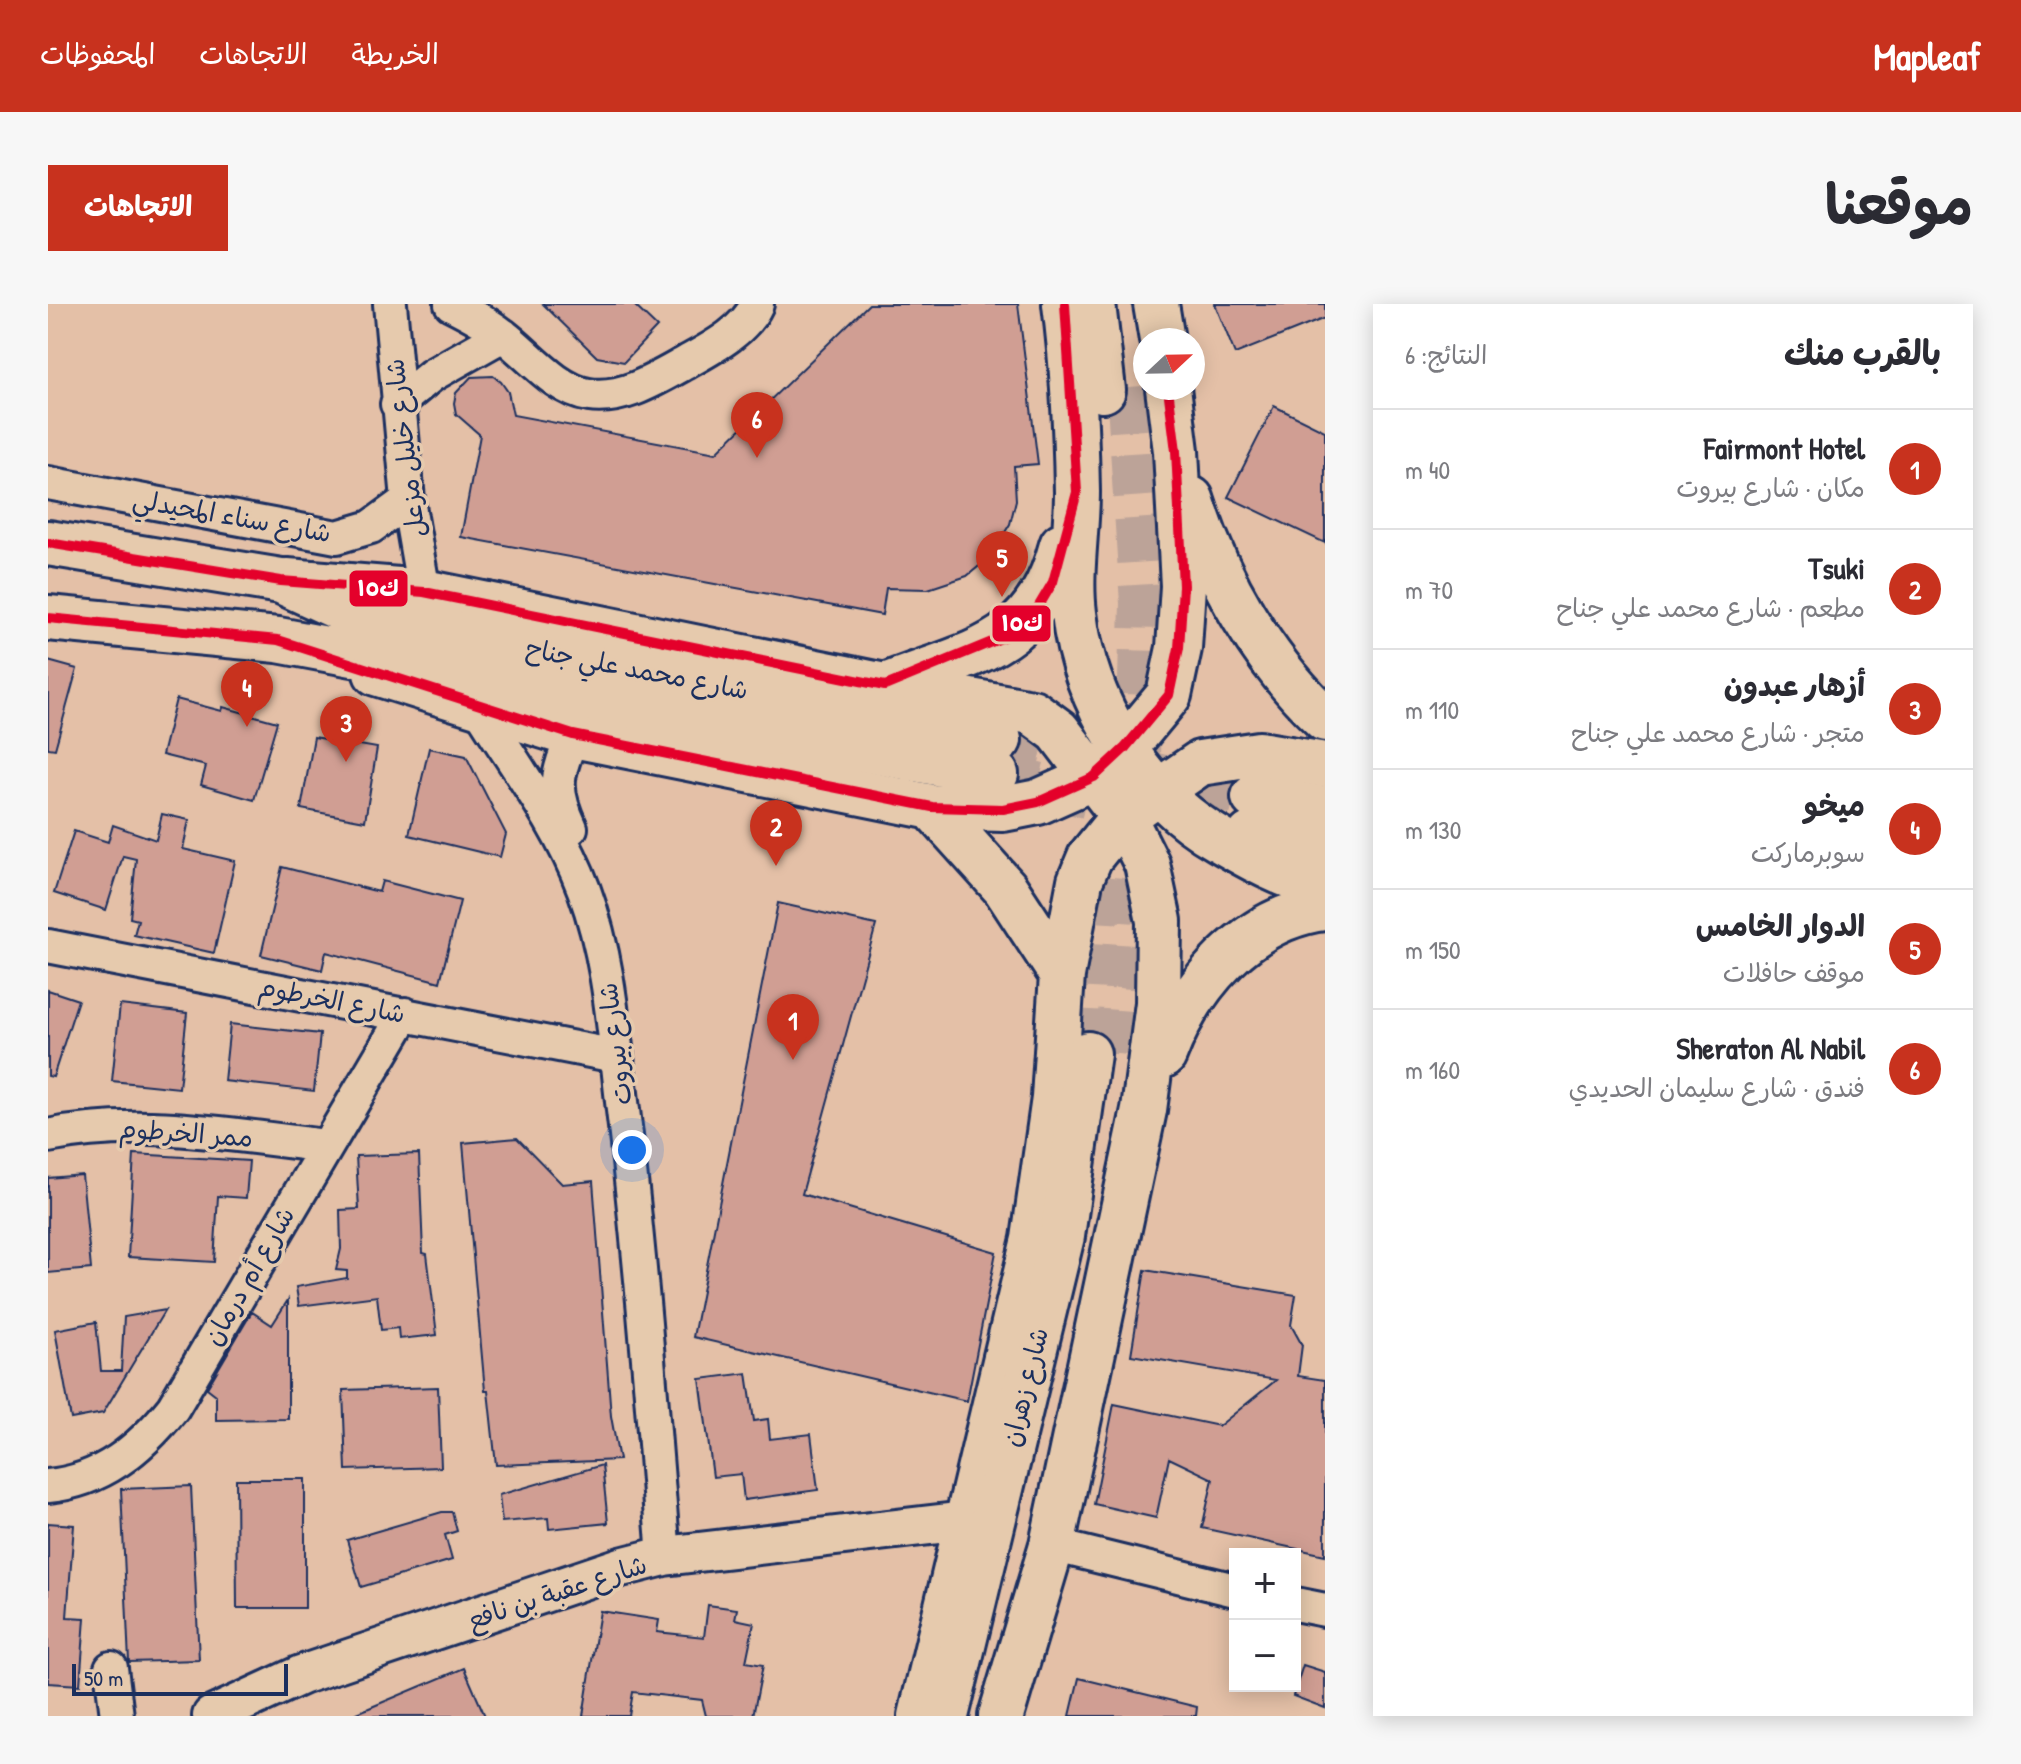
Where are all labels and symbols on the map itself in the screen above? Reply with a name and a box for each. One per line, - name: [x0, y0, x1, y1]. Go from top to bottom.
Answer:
- north arrow: [1133, 328, 1205, 400]
- street label: شارع خليل مزعل: [376, 357, 434, 539]
- pin: 6: [731, 392, 783, 458]
- street label: شارع سناء المحيدلي: [129, 481, 334, 556]
- pin: 5: [976, 531, 1028, 597]
- line badge: ك١٥: [348, 569, 409, 608]
- text: ك١٥: [358, 573, 399, 603]
- line badge: ك١٥: [991, 604, 1052, 643]
- text: ك١٥: [1002, 608, 1043, 638]
- street label: شارع محمد علي جناح: [522, 630, 751, 713]
- pin: 4: [221, 661, 273, 727]
- pin: 3: [320, 696, 372, 762]
- pin: 2: [750, 800, 802, 866]
- street label: شارع الخرطوم: [255, 968, 408, 1034]
- street label: شارع بيروت: [590, 981, 640, 1107]
- pin: 1: [767, 994, 819, 1060]
- street label: ممر الخرطوم: [118, 1110, 254, 1158]
- your location: [612, 1130, 652, 1170]
- street label: شارع أم درمان: [195, 1200, 305, 1353]
- street label: شارع زهران: [993, 1324, 1057, 1450]
- street label: شارع عقبة بن نافع: [463, 1546, 652, 1639]
- scale bar: [72, 1660, 288, 1696]

